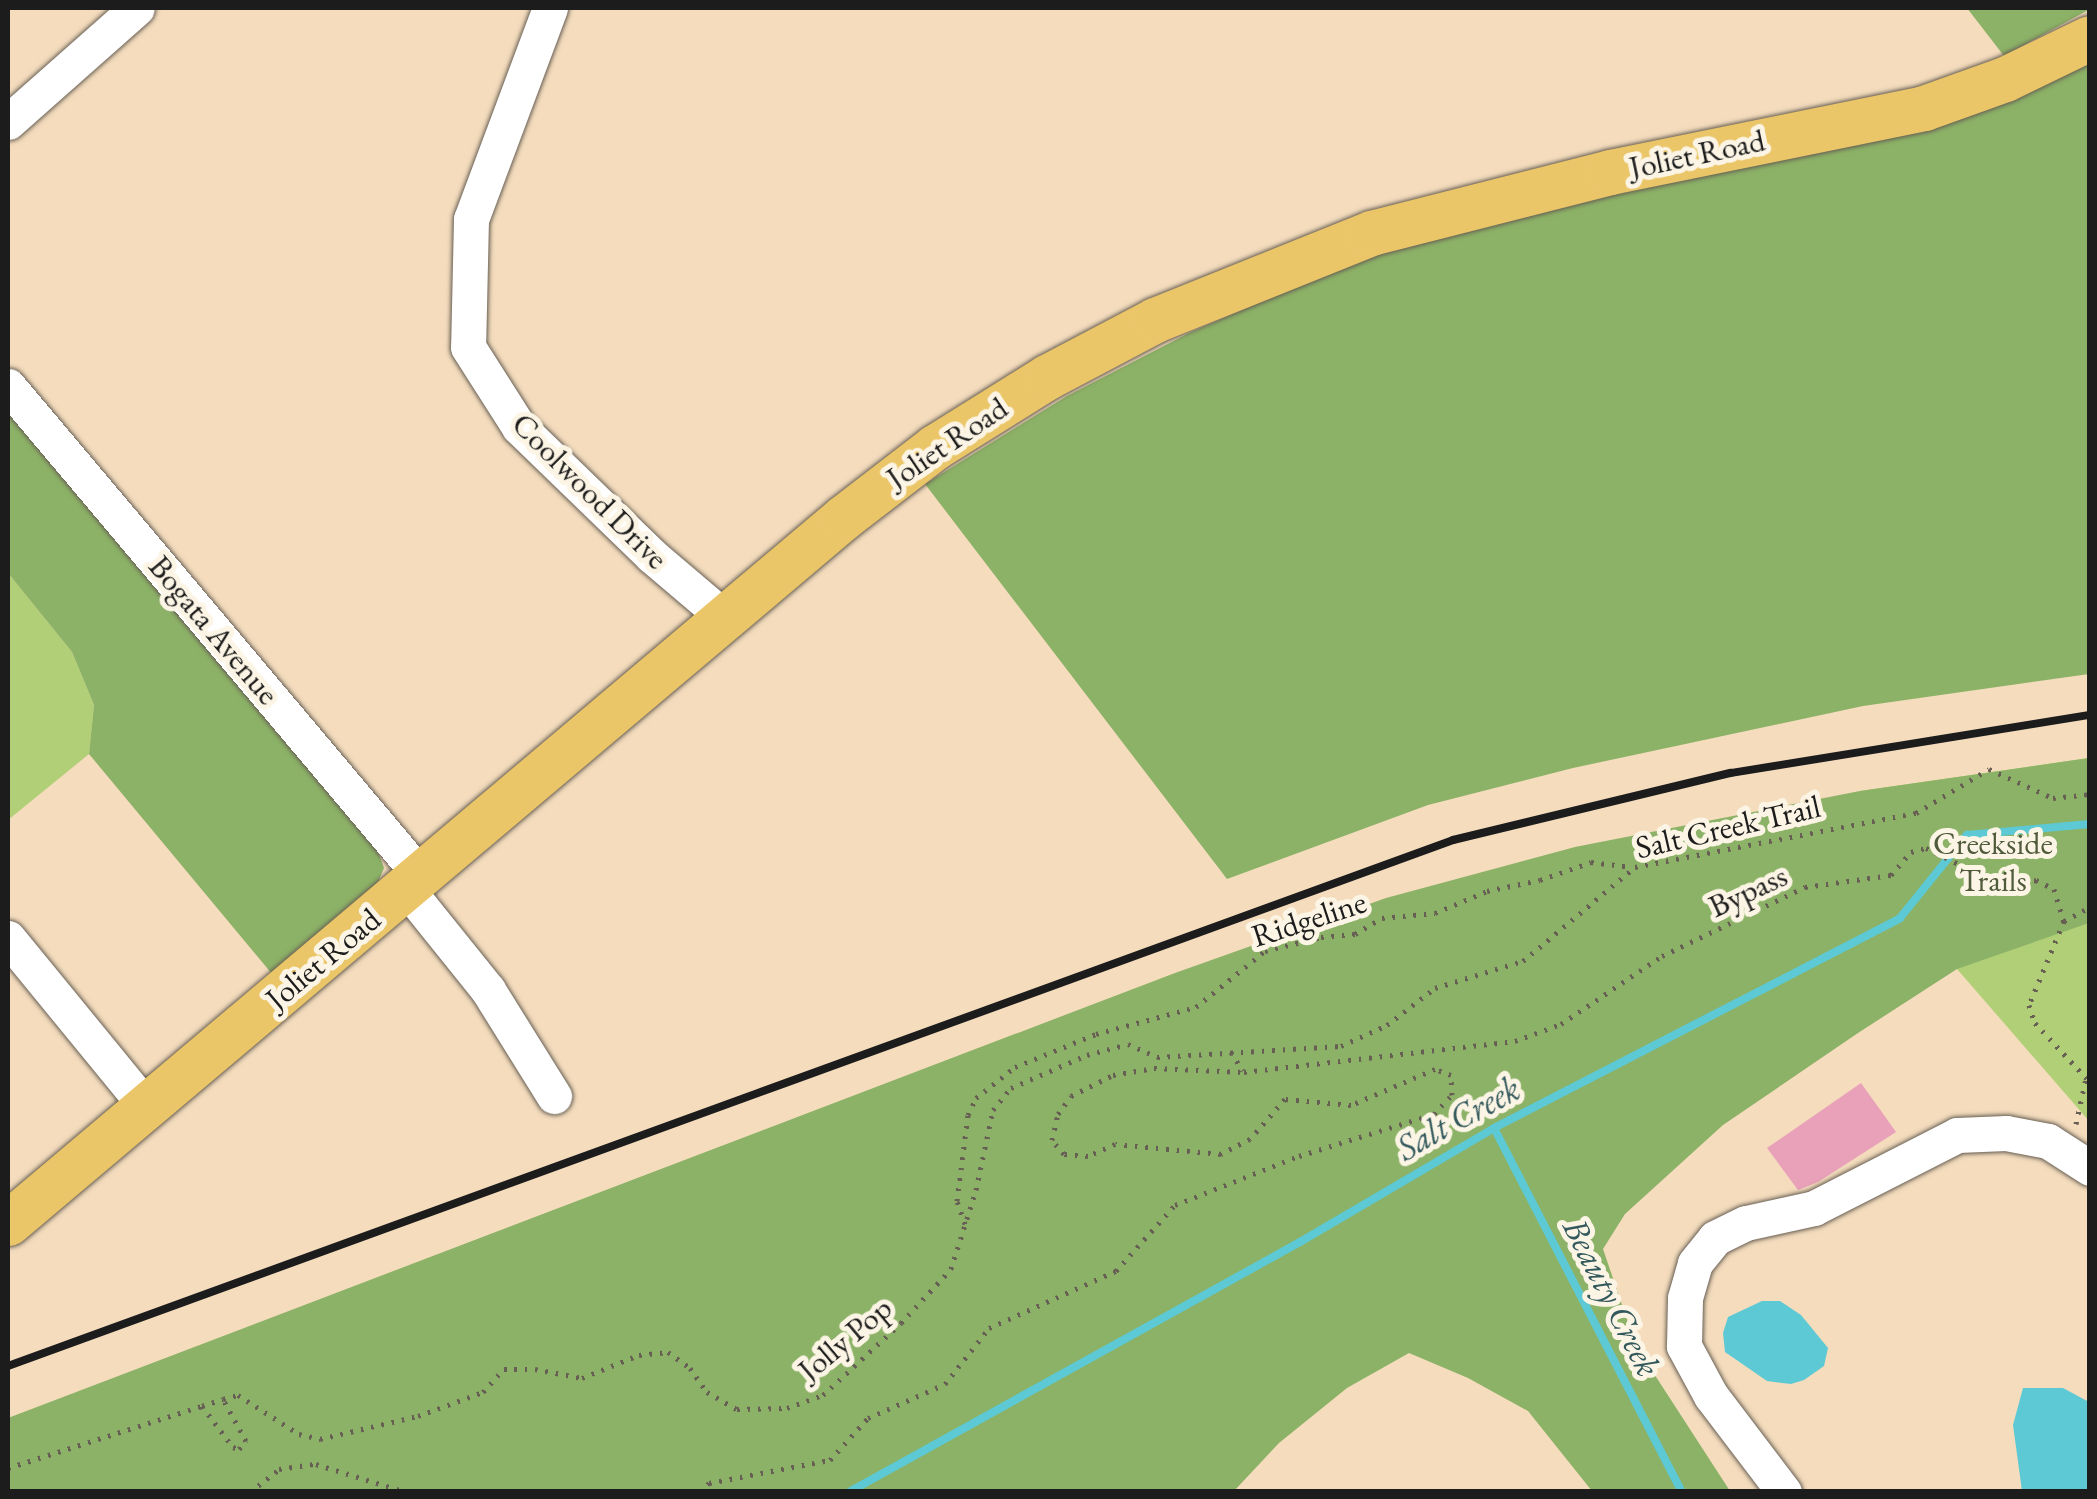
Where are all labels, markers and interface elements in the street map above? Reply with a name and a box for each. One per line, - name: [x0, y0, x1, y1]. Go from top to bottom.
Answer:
- street label: Joliet Road: [1626, 121, 1768, 187]
- street label: Joliet Road: [879, 389, 1015, 497]
- street label: Coolwood Drive: [504, 405, 676, 577]
- street label: Bogata Avenue: [141, 548, 287, 712]
- street label: Salt Creek Trail: [1632, 787, 1824, 867]
- park label: Creekside Trails: [1933, 825, 2053, 900]
- street label: Bypass: [1703, 856, 1793, 926]
- street label: Ridgeline: [1247, 882, 1371, 956]
- street label: Joliet Road: [258, 900, 388, 1018]
- water label: Salt Creek: [1389, 1067, 1527, 1169]
- water label: Beauty Creek: [1554, 1211, 1670, 1383]
- street label: Jolly Pop: [790, 1289, 900, 1389]

